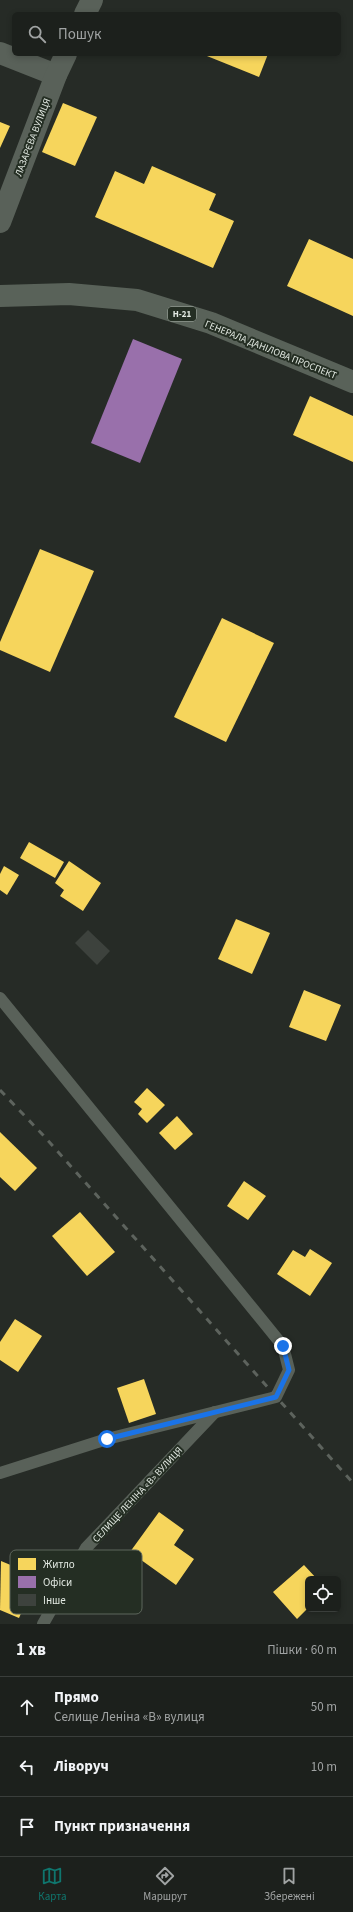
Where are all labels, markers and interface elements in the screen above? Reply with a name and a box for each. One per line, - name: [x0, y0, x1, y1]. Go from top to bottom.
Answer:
- search box: [12, 12, 341, 56]
- icon: search: [26, 23, 48, 45]
- text: Пошук: [58, 24, 101, 45]
- street label: ЛАЗАРЄВА ВУЛИЦЯ: [12, 96, 54, 179]
- road number: Н-21: [168, 307, 196, 321]
- street label: ГЕНЕРАЛА ДАНІЛОВА ПРОСПЕКТ: [203, 317, 339, 383]
- route end: [274, 1337, 292, 1355]
- route start: [98, 1430, 116, 1448]
- street label: СЕЛИЩЕ ЛЕНІНА «В» ВУЛИЦЯ: [89, 1444, 186, 1546]
- legend: [10, 1550, 142, 1614]
- text: Житло: [43, 1557, 75, 1572]
- text: Офіси: [43, 1575, 72, 1590]
- map controls: [305, 1576, 341, 1612]
- button: locate: [305, 1576, 341, 1612]
- text: Інше: [43, 1593, 66, 1608]
- text: 1 хв: [16, 1638, 46, 1662]
- text: Пішки · 60 m: [267, 1641, 337, 1659]
- text: Прямо: [54, 1687, 99, 1708]
- icon: ahead: [16, 1696, 38, 1718]
- text: 50 m: [311, 1698, 337, 1716]
- text: Селище Леніна «В» вулиця: [54, 1708, 205, 1726]
- icon: left: [16, 1756, 38, 1778]
- text: Ліворуч: [54, 1756, 109, 1777]
- text: 10 m: [311, 1758, 337, 1776]
- icon: arrive: [16, 1816, 38, 1838]
- text: Пункт призначення: [54, 1816, 190, 1837]
- tab: Карта: [38, 1865, 67, 1904]
- tab: Маршрут: [143, 1865, 187, 1904]
- tab: Збережені: [264, 1865, 315, 1904]

